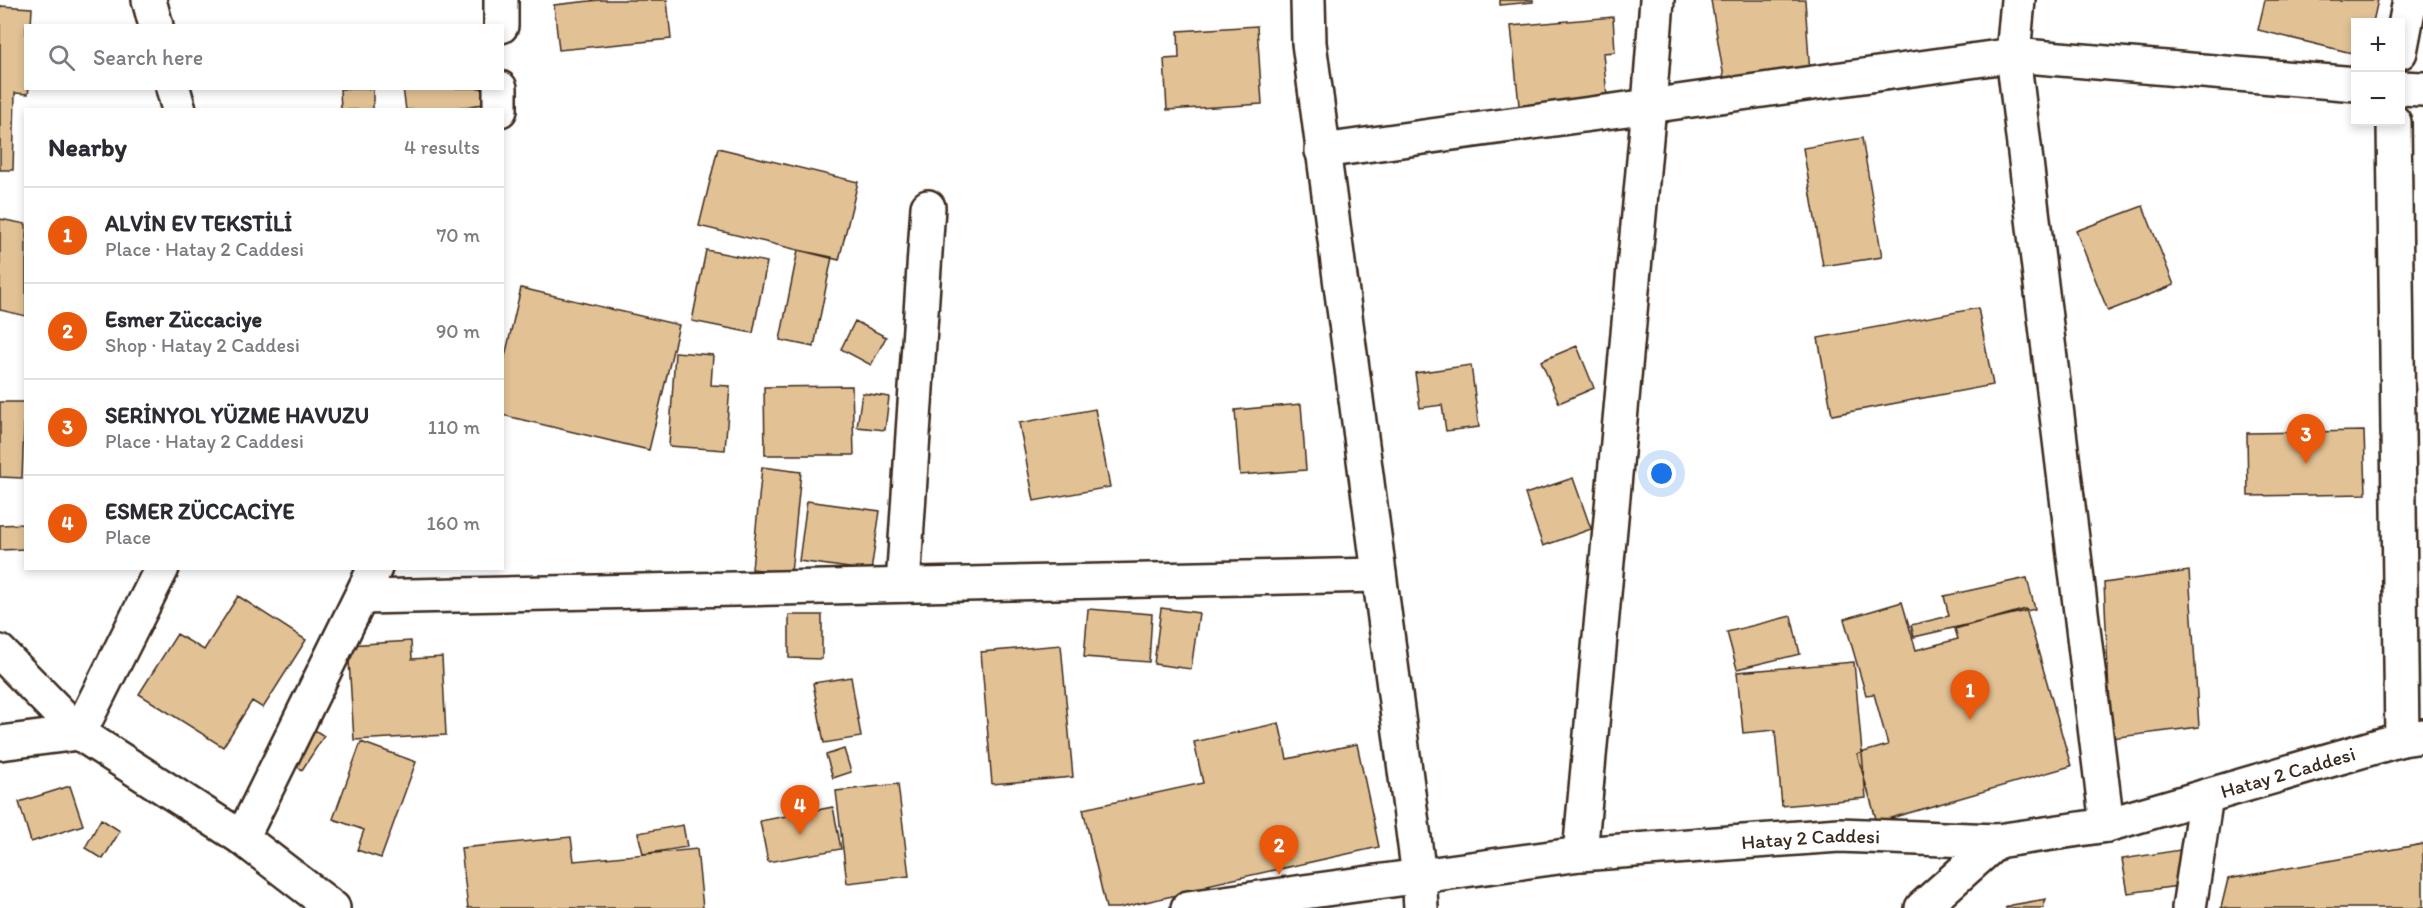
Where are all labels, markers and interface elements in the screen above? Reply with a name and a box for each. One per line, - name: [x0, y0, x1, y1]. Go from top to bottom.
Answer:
- map controls: [2351, 18, 2405, 126]
- button: +: [2351, 18, 2405, 72]
- search box: [24, 24, 504, 90]
- icon: search: [45, 41, 78, 74]
- text: Search here: [93, 44, 203, 71]
- button: −: [2351, 72, 2405, 126]
- text: Nearby: [48, 131, 127, 163]
- text: 4 results: [404, 135, 480, 159]
- text: ALVİN EV TEKSTİLİ: [105, 210, 292, 237]
- text: 1: [63, 223, 72, 247]
- text: 70 m: [436, 223, 480, 247]
- text: Place · Hatay 2 Caddesi: [105, 237, 304, 261]
- text: Esmer Züccaciye: [105, 306, 262, 333]
- text: 2: [62, 319, 73, 343]
- text: 90 m: [436, 319, 480, 343]
- text: Shop · Hatay 2 Caddesi: [105, 333, 300, 357]
- text: SERİNYOL YÜZME HAVUZU: [105, 402, 369, 429]
- pin: 3: [2286, 414, 2326, 464]
- text: 3: [62, 415, 73, 439]
- text: 110 m: [428, 415, 480, 439]
- text: Place · Hatay 2 Caddesi: [105, 429, 304, 453]
- your location: [1647, 459, 1676, 488]
- text: ESMER ZÜCCACİYE: [105, 498, 295, 525]
- text: 4: [61, 511, 74, 535]
- text: 160 m: [427, 511, 480, 535]
- text: Place: [105, 525, 151, 549]
- pin: 1: [1950, 670, 1990, 720]
- street label: Hatay 2 Caddesi: [2218, 741, 2358, 803]
- pin: 4: [780, 786, 820, 835]
- street label: Hatay 2 Caddesi: [1740, 823, 1881, 854]
- pin: 2: [1260, 826, 1298, 875]

